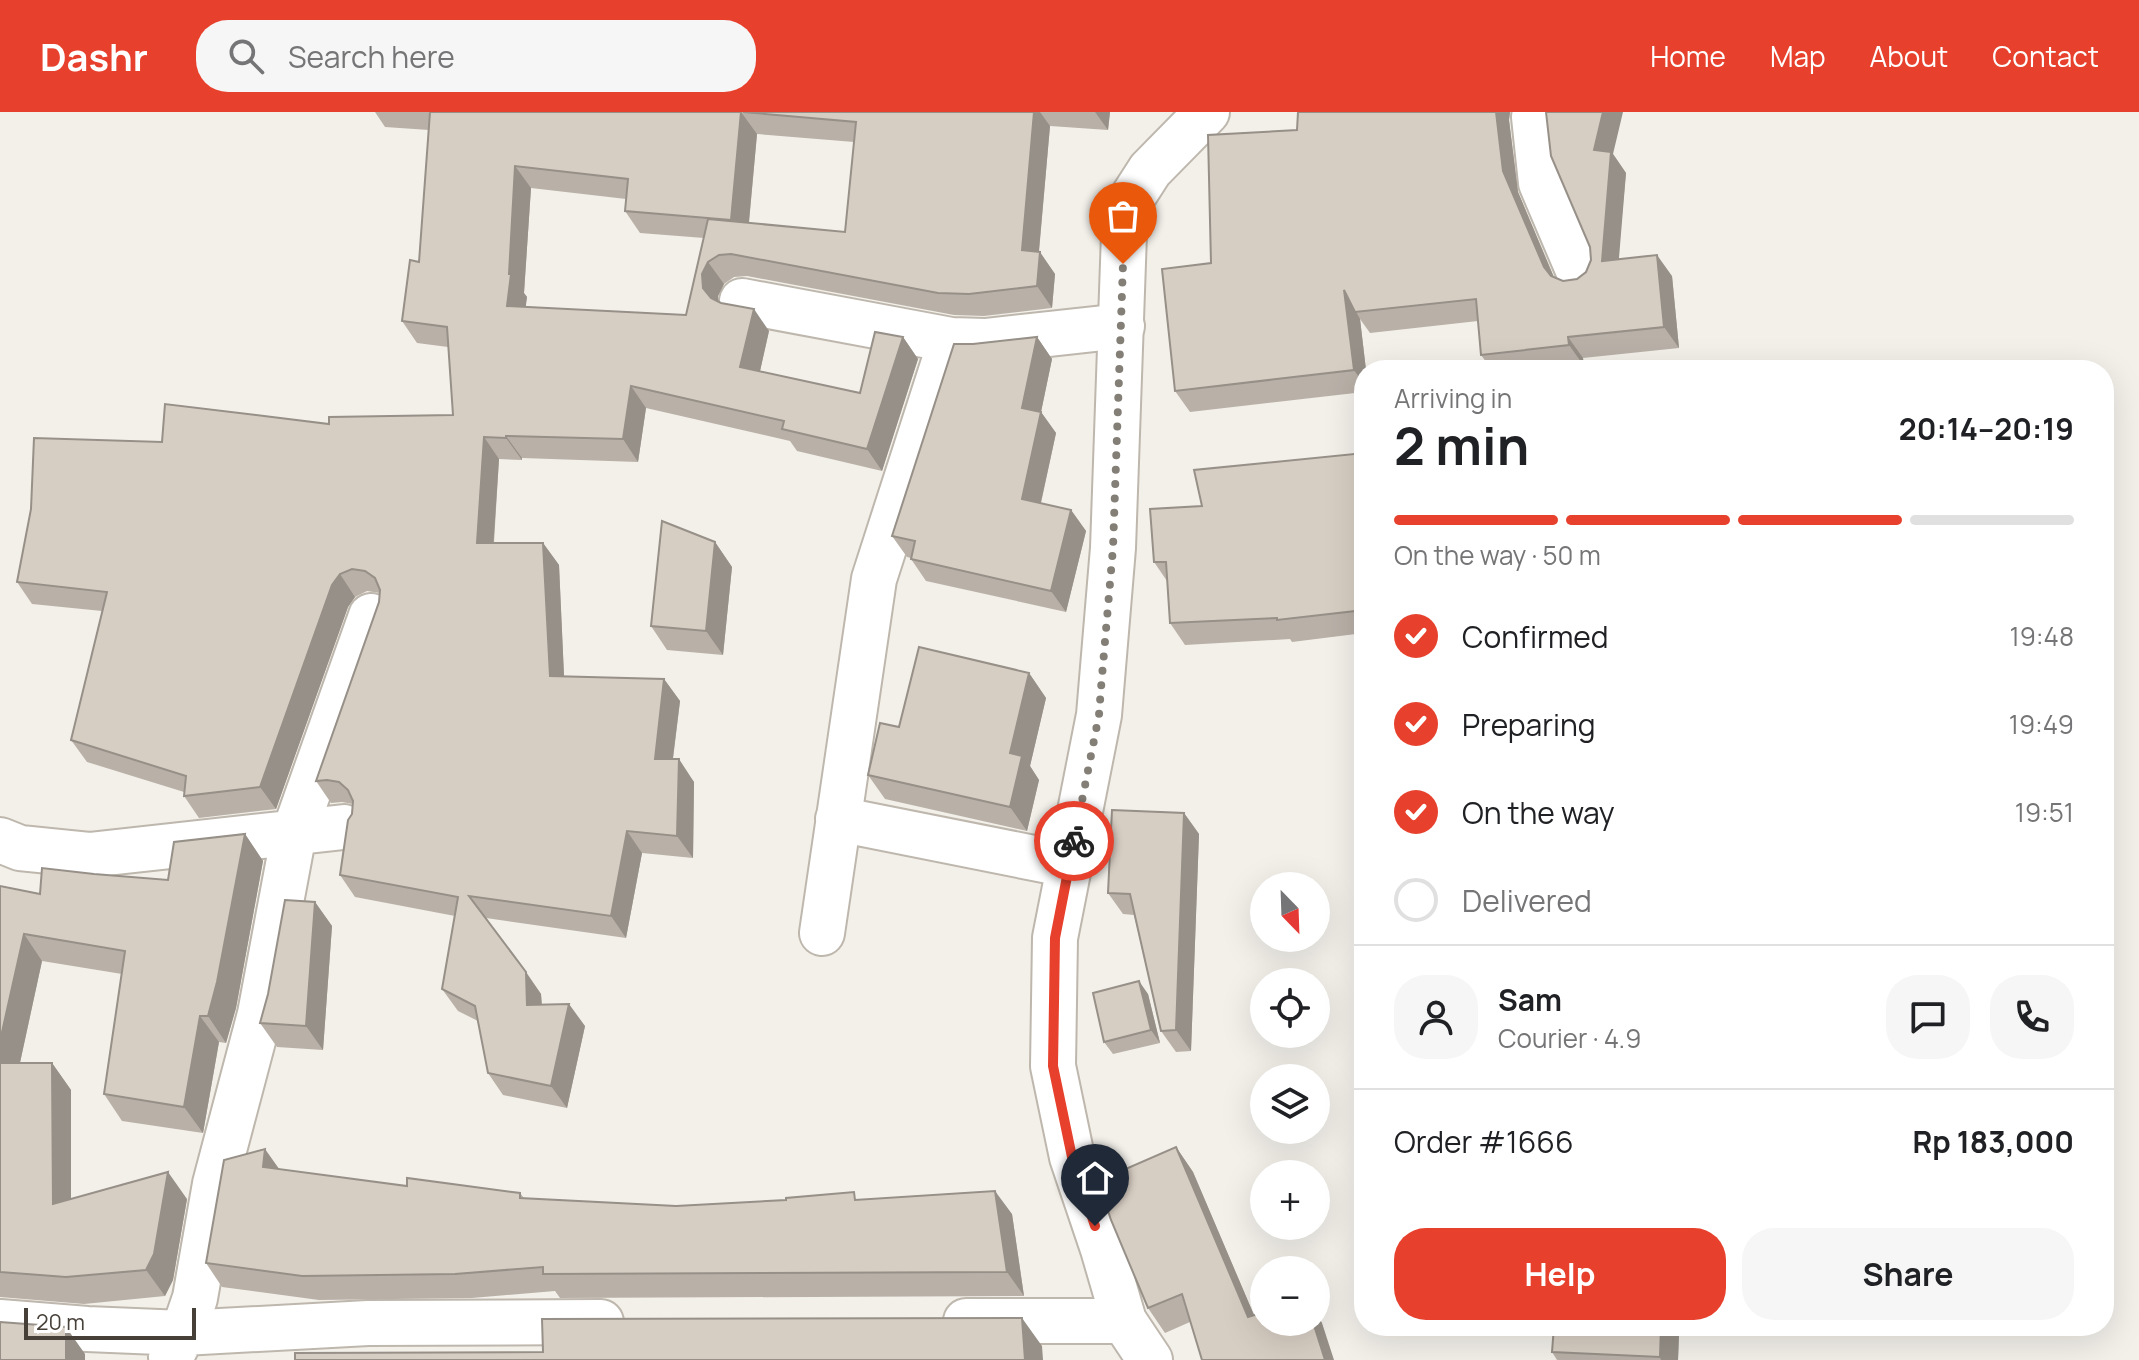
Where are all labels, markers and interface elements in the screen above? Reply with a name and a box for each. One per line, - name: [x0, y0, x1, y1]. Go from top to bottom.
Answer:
- search box: [196, 20, 756, 92]
- text: Dashr: [40, 30, 148, 82]
- icon: search: [224, 34, 268, 78]
- text: Search here: [288, 36, 455, 77]
- text: Home: [1650, 37, 1726, 75]
- text: Map: [1770, 37, 1826, 75]
- text: About: [1870, 37, 1948, 75]
- text: Contact: [1992, 37, 2099, 75]
- pin: [1089, 182, 1157, 264]
- icon: bag: [1101, 194, 1145, 238]
- text: Arriving in: [1394, 380, 1512, 416]
- text: 20:14–20:19: [1899, 408, 2074, 449]
- text: 2 min: [1394, 410, 1529, 481]
- text: On the way · 50 m: [1394, 537, 1601, 573]
- icon: check: [1394, 614, 1438, 658]
- text: Confirmed: [1462, 616, 1609, 657]
- text: 19:48: [2010, 618, 2074, 654]
- icon: check: [1394, 702, 1438, 746]
- text: Preparing: [1462, 704, 1596, 745]
- text: 19:49: [2009, 706, 2074, 742]
- icon: check: [1394, 790, 1438, 834]
- text: On the way: [1462, 792, 1615, 833]
- text: 19:51: [2015, 794, 2074, 830]
- courier: [1034, 801, 1114, 881]
- icon: bike: [1052, 819, 1096, 863]
- north arrow: [1250, 872, 1330, 952]
- map controls: [1250, 872, 1330, 1336]
- text: Delivered: [1462, 880, 1592, 921]
- button: locate: [1250, 968, 1330, 1048]
- button: person: [1394, 975, 1478, 1059]
- button: chat: [1886, 975, 1970, 1059]
- button: phone: [1990, 975, 2074, 1059]
- text: Sam: [1498, 979, 1562, 1020]
- text: Courier · 4.9: [1498, 1020, 1641, 1056]
- button: layers: [1250, 1064, 1330, 1144]
- text: Order #1666: [1394, 1121, 1574, 1162]
- text: Rp 183,000: [1912, 1121, 2074, 1162]
- pin: [1061, 1144, 1129, 1226]
- icon: home: [1073, 1156, 1117, 1200]
- button: +: [1250, 1160, 1330, 1240]
- button: Help: [1394, 1228, 1726, 1320]
- button: Share: [1742, 1228, 2074, 1320]
- button: −: [1250, 1256, 1330, 1336]
- scale bar: [24, 1304, 196, 1340]
- text: 20 m: [36, 1307, 85, 1337]

